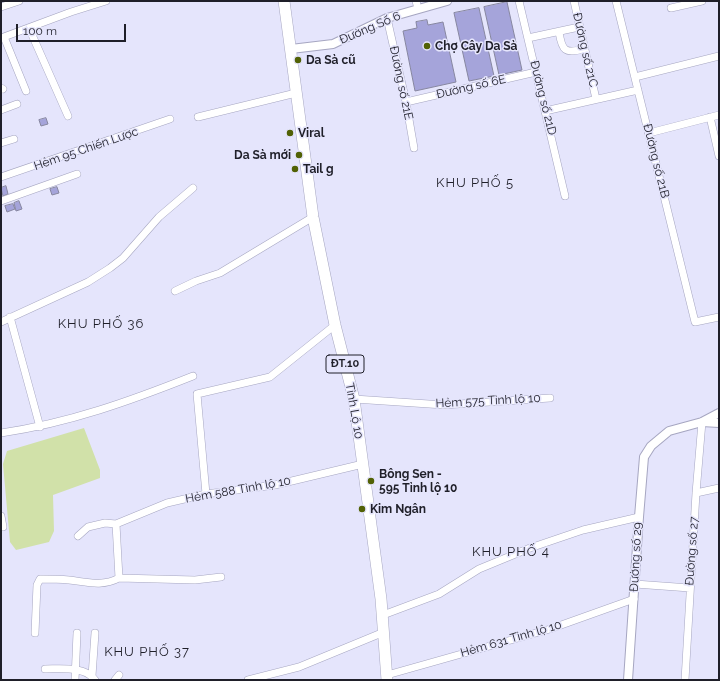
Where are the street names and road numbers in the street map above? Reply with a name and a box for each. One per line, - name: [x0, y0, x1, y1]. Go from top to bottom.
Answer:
- street label: Đường Số 6: [337, 9, 403, 47]
- street label: Đường số 21C: [569, 11, 601, 89]
- street label: Đường số 21E: [386, 45, 416, 121]
- street label: Đường số 21D: [527, 59, 559, 137]
- street label: Đường số 6E: [435, 72, 507, 102]
- street label: Đường số 21B: [640, 122, 672, 200]
- street label: Hẻm 95 Chiến Lược: [32, 124, 140, 174]
- road number: ĐT.10: [326, 355, 364, 373]
- street label: Tỉnh Lộ 10: [342, 382, 366, 440]
- street label: Hẻm 575 Tỉnh lộ 10: [435, 391, 541, 411]
- street label: Hẻm 588 Tỉnh lộ 10: [184, 474, 292, 506]
- street label: Đường số 27: [682, 516, 702, 586]
- street label: Đường số 29: [627, 522, 645, 592]
- street label: Hẻm 631 Tỉnh lộ 10: [459, 618, 563, 660]

